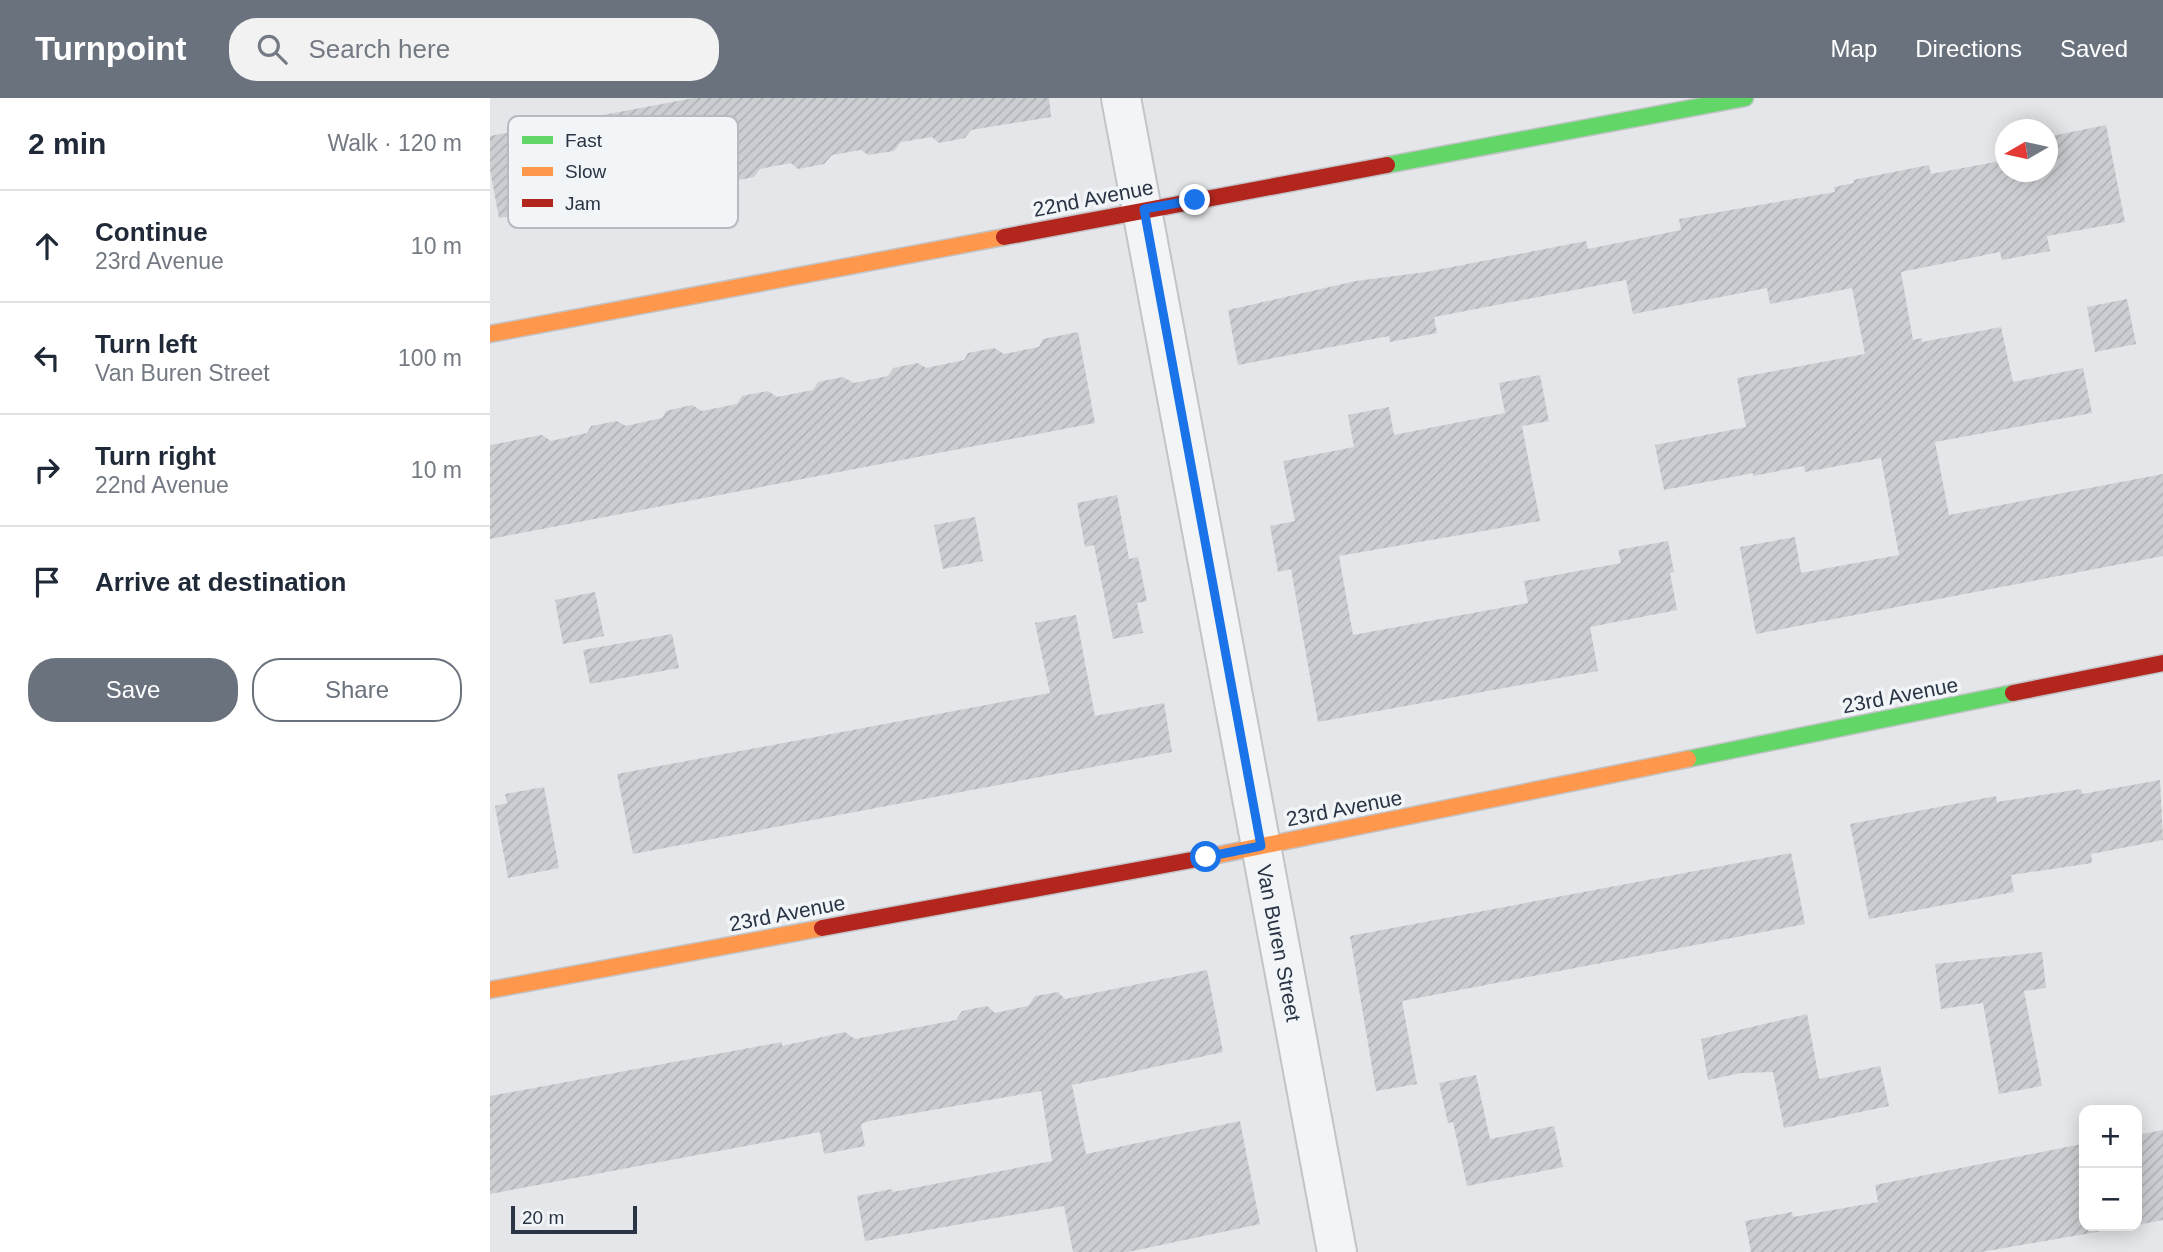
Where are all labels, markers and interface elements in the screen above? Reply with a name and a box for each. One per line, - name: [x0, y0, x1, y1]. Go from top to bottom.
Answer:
- search box: [229, 18, 719, 81]
- text: Turnpoint: [35, 30, 187, 67]
- icon: search: [253, 30, 291, 68]
- text: Search here: [309, 34, 450, 64]
- text: Map: [1831, 35, 1877, 62]
- text: Directions: [1915, 35, 2022, 62]
- text: Saved: [2060, 35, 2128, 62]
- legend: [508, 116, 738, 228]
- north arrow: [1995, 119, 2058, 182]
- text: 2 min: [28, 127, 106, 160]
- text: Walk · 120 m: [327, 130, 462, 156]
- text: Fast: [565, 130, 603, 151]
- text: Slow: [565, 161, 606, 182]
- street label: 22nd Avenue: [1031, 175, 1155, 221]
- route end: [1179, 184, 1210, 215]
- text: Jam: [565, 193, 601, 214]
- text: Continue: [95, 217, 208, 247]
- icon: ahead: [28, 227, 66, 265]
- text: 10 m: [411, 233, 462, 259]
- text: 23rd Avenue: [95, 248, 224, 274]
- text: Turn left: [95, 329, 197, 359]
- icon: left: [28, 339, 66, 377]
- text: 100 m: [398, 345, 462, 371]
- text: Van Buren Street: [95, 360, 270, 386]
- text: Turn right: [95, 441, 216, 471]
- icon: right: [28, 451, 66, 489]
- text: 10 m: [411, 457, 462, 483]
- text: 22nd Avenue: [95, 472, 229, 498]
- icon: arrive: [28, 563, 66, 601]
- text: Arrive at destination: [95, 567, 346, 597]
- button: Save: [28, 658, 238, 722]
- button: Share: [252, 658, 462, 722]
- street label: 23rd Avenue: [1840, 672, 1960, 718]
- street label: 23rd Avenue: [1284, 785, 1404, 831]
- route start: [1190, 841, 1221, 872]
- street label: Van Buren Street: [1252, 862, 1306, 1024]
- street label: 23rd Avenue: [727, 890, 847, 936]
- map controls: [2079, 1105, 2142, 1231]
- button: +: [2079, 1105, 2142, 1168]
- button: −: [2079, 1168, 2142, 1231]
- scale bar: [511, 1203, 637, 1235]
- text: 20 m: [522, 1207, 564, 1228]

